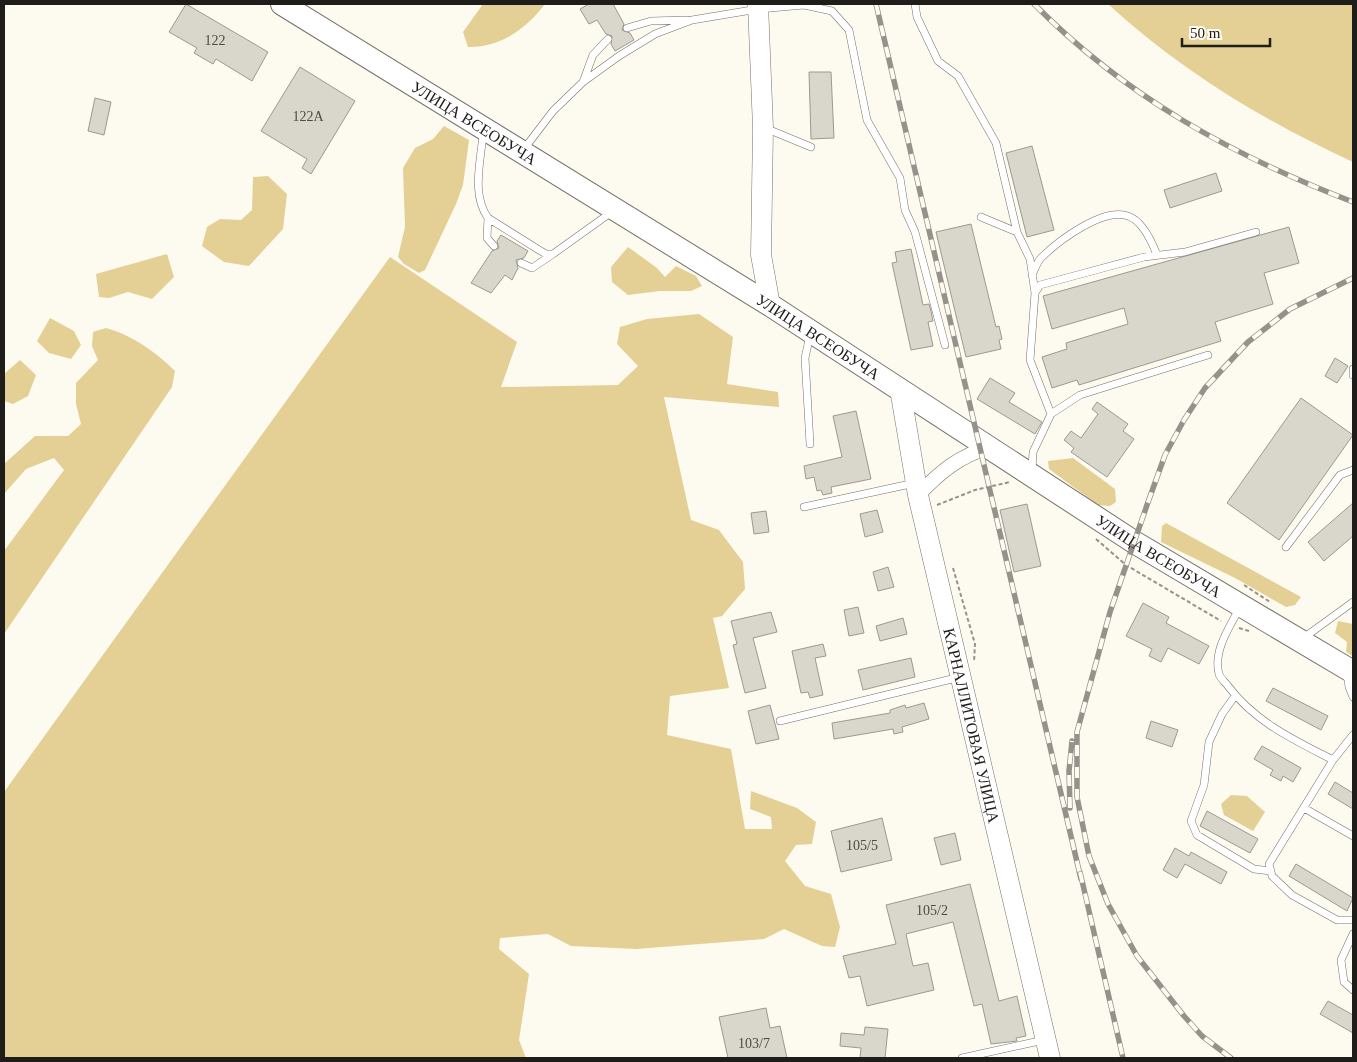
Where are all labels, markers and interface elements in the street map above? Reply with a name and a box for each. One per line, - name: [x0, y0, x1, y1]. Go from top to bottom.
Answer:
- scale bar: [1182, 15, 1270, 47]
- text: 50 m: [1190, 25, 1221, 41]
- house number: 122: [205, 33, 226, 48]
- street label: УЛИЦА ВСЕОБУЧА: [408, 78, 540, 168]
- house number: 122А: [292, 109, 324, 124]
- street label: УЛИЦА ВСЕОБУЧА: [753, 291, 883, 383]
- street label: УЛИЦА ВСЕОБУЧА: [1093, 512, 1225, 601]
- street label: КАРНАЛЛИТОВАЯ УЛИЦА: [940, 626, 1003, 825]
- house number: 105/5: [846, 838, 878, 853]
- house number: 105/2: [916, 903, 948, 918]
- house number: 103/7: [738, 1036, 770, 1051]

